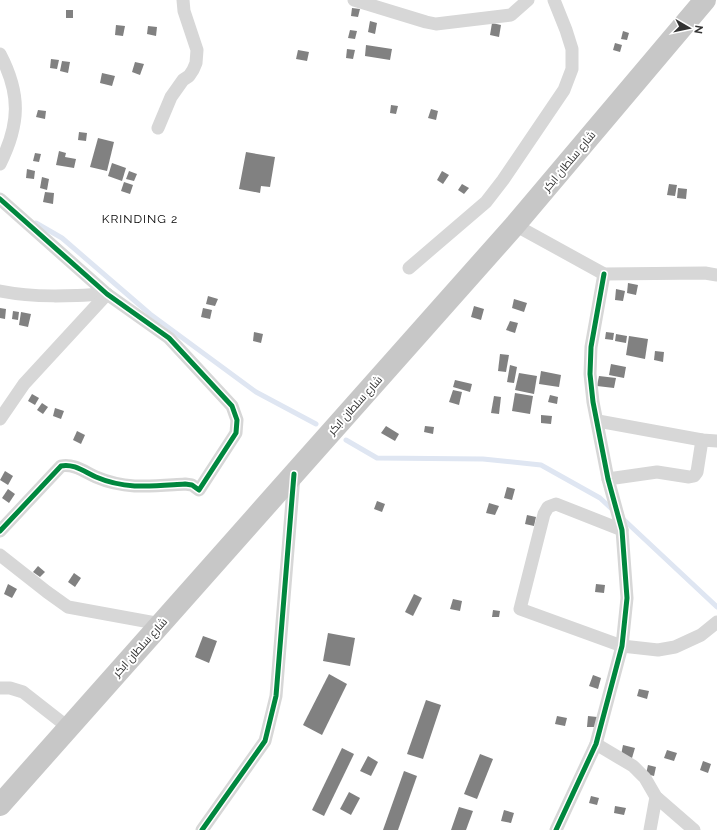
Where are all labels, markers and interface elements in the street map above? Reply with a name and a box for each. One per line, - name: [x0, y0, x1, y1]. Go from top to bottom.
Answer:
- north arrow: [669, 8, 709, 48]
- text: N: [691, 24, 705, 35]
- street label: شارع سلطان ابكر: [540, 129, 599, 195]
- district label: KRINDING 2: [102, 212, 178, 226]
- street label: شارع سلطان ابكر: [325, 373, 386, 439]
- street label: شارع سلطان ابكر: [110, 615, 171, 681]

